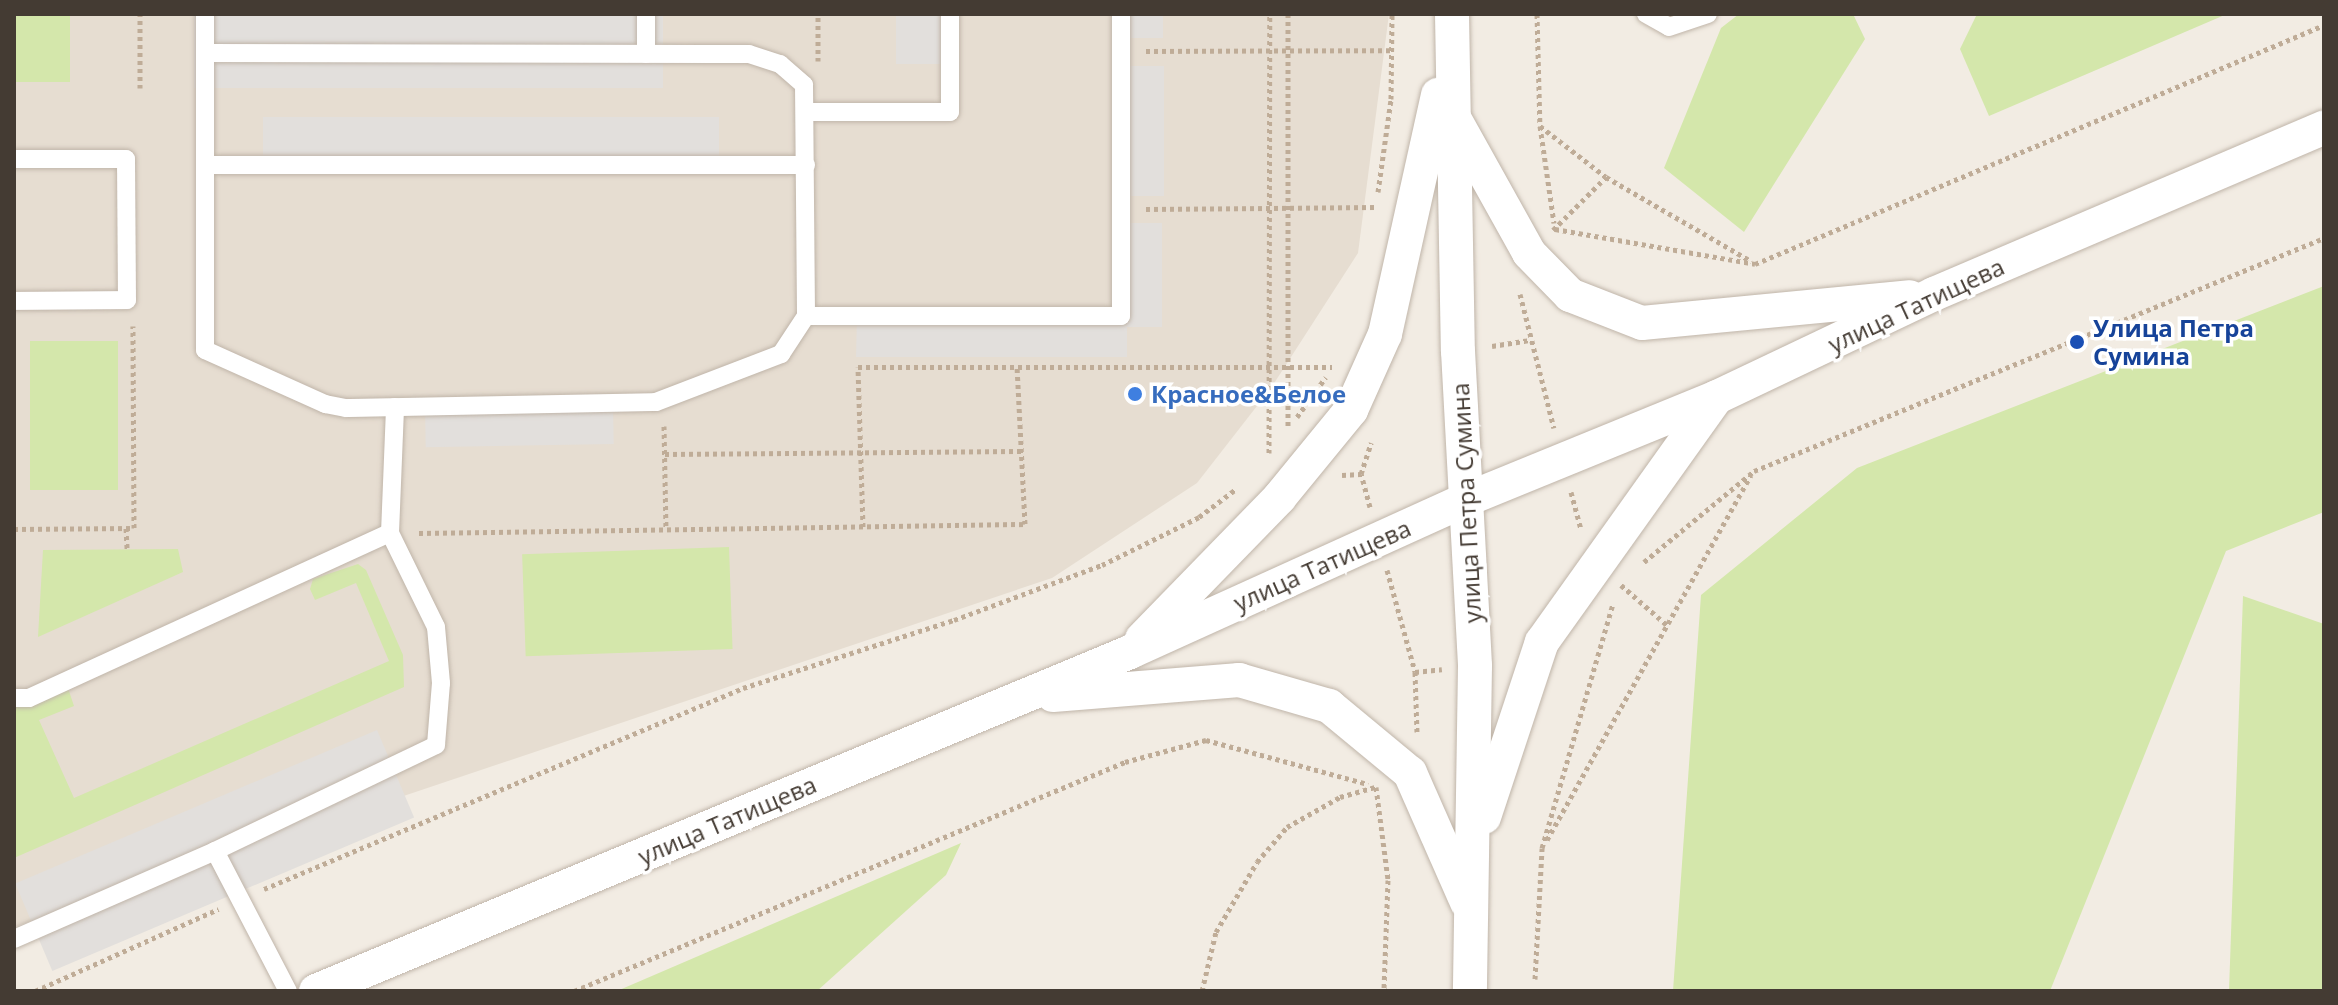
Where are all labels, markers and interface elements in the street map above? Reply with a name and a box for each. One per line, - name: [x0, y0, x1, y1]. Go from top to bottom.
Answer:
- street label: улица Татищева: [1823, 252, 2009, 358]
- place label: Улица Петра Сумина: [2093, 314, 2254, 370]
- marker: Улица Петра Сумина: [2068, 333, 2086, 351]
- place label: Красное&Белое: [1151, 380, 1346, 408]
- street label: улица Петра Сумина: [1445, 382, 1487, 624]
- marker: Красное&Белое: [1126, 385, 1144, 403]
- street label: улица Татищева: [1229, 513, 1415, 617]
- street label: улица Татищева: [634, 769, 820, 871]

